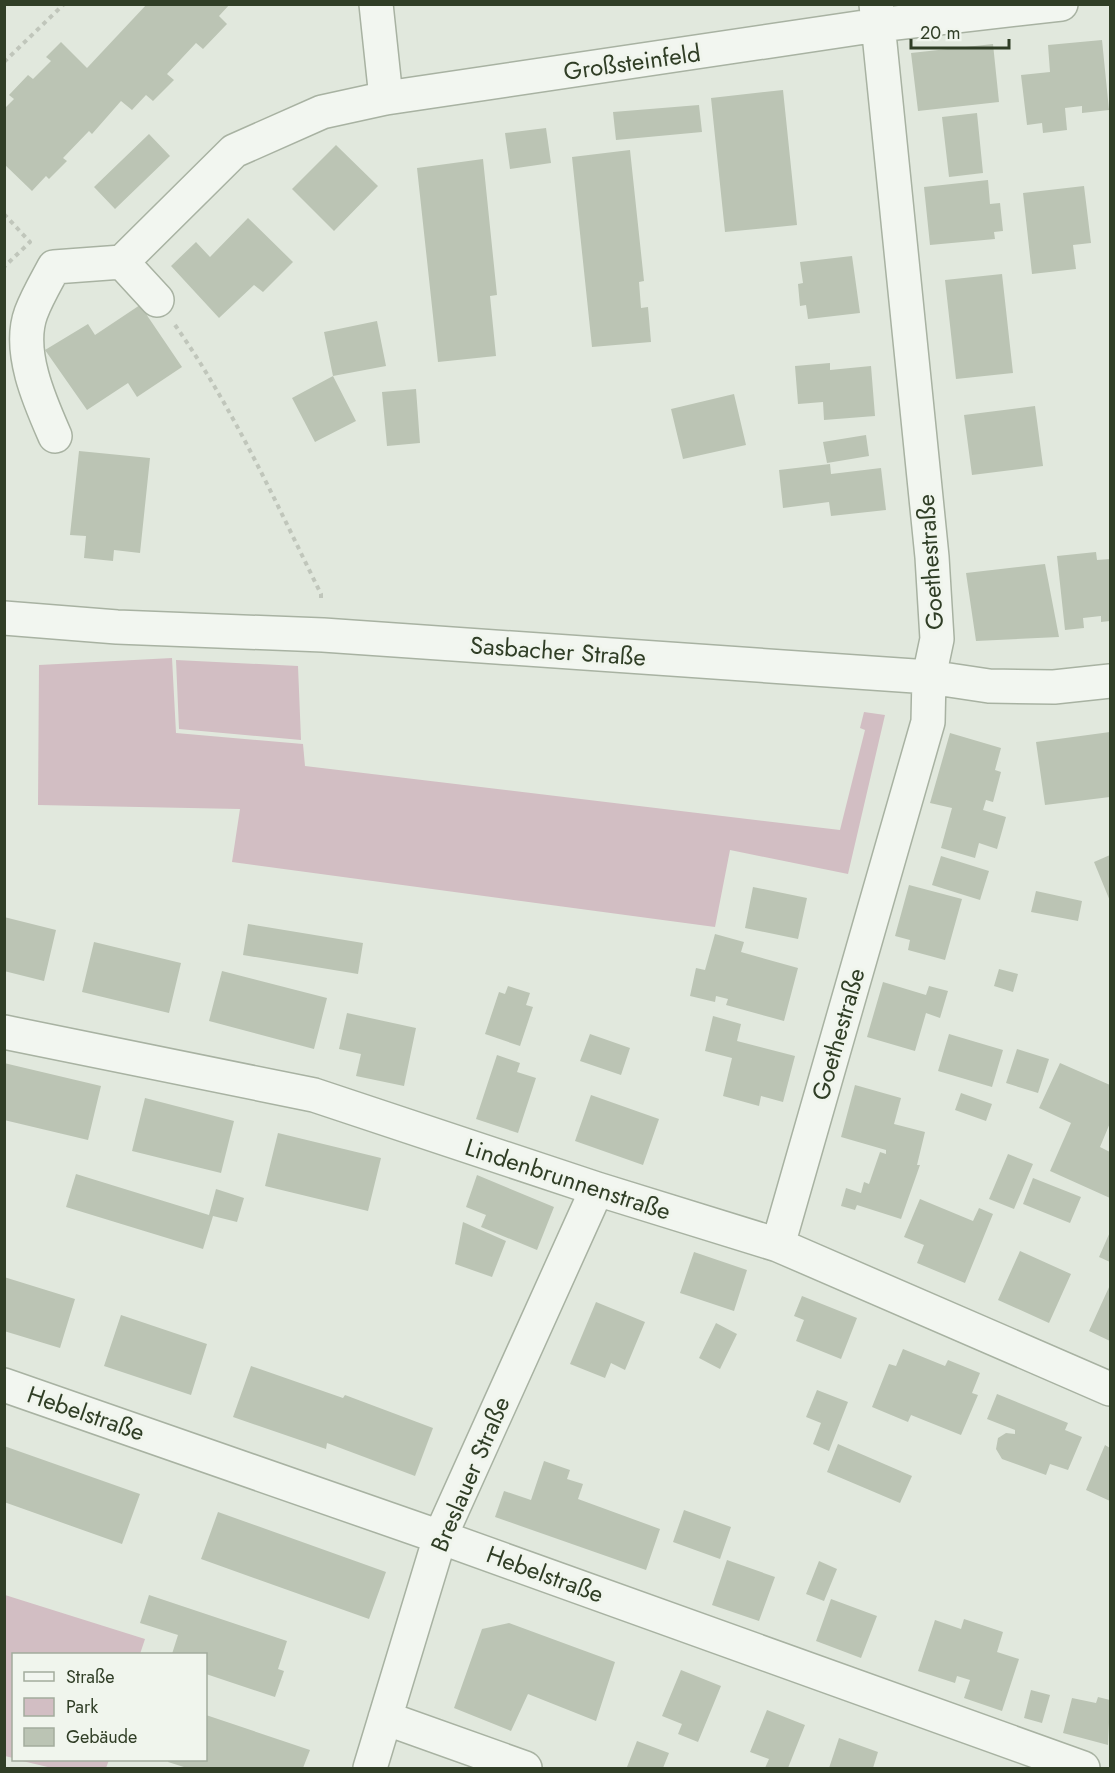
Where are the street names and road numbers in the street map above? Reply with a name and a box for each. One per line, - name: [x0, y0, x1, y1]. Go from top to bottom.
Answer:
- street label: Großsteinfeld: [561, 35, 703, 89]
- street label: Goethestraße: [908, 493, 952, 631]
- street label: Sasbacher Straße: [469, 627, 647, 675]
- street label: Goethestraße: [802, 964, 874, 1104]
- street label: Lindenbrunnenstraße: [461, 1129, 675, 1229]
- street label: Hebelstraße: [23, 1377, 149, 1449]
- street label: Breslauer Straße: [422, 1391, 518, 1557]
- street label: Hebelstraße: [482, 1537, 608, 1611]

